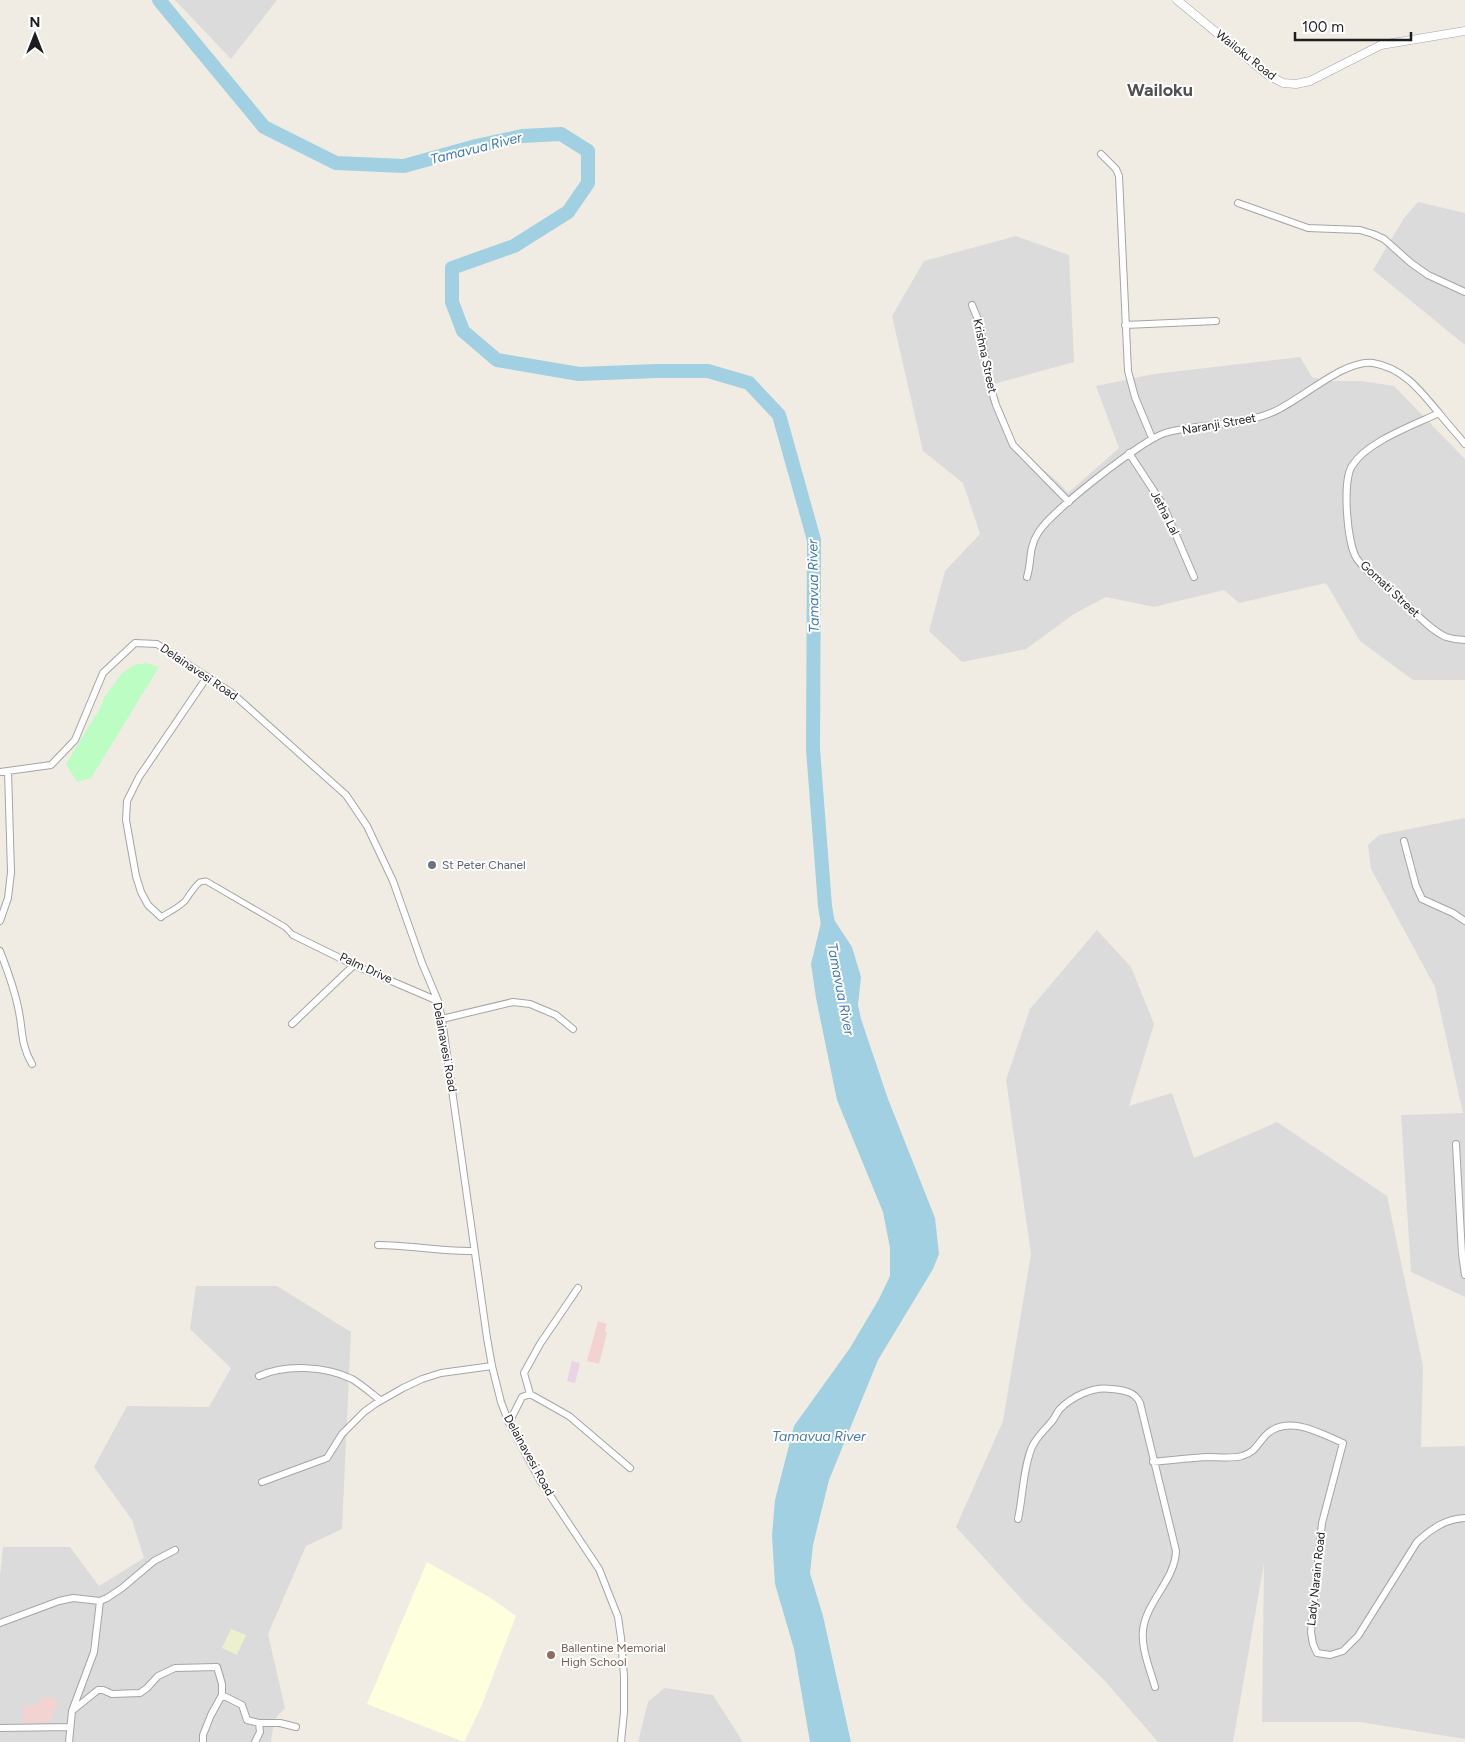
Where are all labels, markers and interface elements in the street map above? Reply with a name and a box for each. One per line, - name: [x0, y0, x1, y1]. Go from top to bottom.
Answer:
- north arrow: [10, 10, 60, 60]
- scale bar: [1295, 10, 1411, 42]
- text: N: [30, 14, 40, 31]
- text: 100 m: [1302, 18, 1344, 36]
- street label: Wailoku Road: [1213, 27, 1279, 83]
- district label: Wailoku: [1127, 79, 1193, 101]
- water label: Tamavua River: [429, 129, 525, 168]
- street label: Krishna Street: [970, 317, 1000, 395]
- street label: Naranji Street: [1181, 411, 1258, 437]
- street label: Jetha Lal: [1148, 488, 1182, 538]
- water label: Tamavua River: [804, 538, 823, 633]
- street label: Gomati Street: [1357, 558, 1423, 620]
- street label: Delainavesi Road: [157, 641, 241, 703]
- place label: St Peter Chanel: [442, 858, 526, 872]
- marker: St Peter Chanel: [426, 859, 438, 871]
- water label: Tamavua River: [823, 942, 858, 1038]
- street label: Palm Drive: [337, 950, 395, 986]
- street label: Delainavesi Road: [430, 1001, 460, 1093]
- street label: Delainavesi Road: [501, 1412, 557, 1498]
- water label: Tamavua River: [772, 1428, 867, 1445]
- street label: Lady Narain Road: [1304, 1531, 1328, 1627]
- place label: Ballentine Memorial High School: [561, 1641, 666, 1669]
- marker: Ballentine Memorial High School: [545, 1649, 557, 1661]

